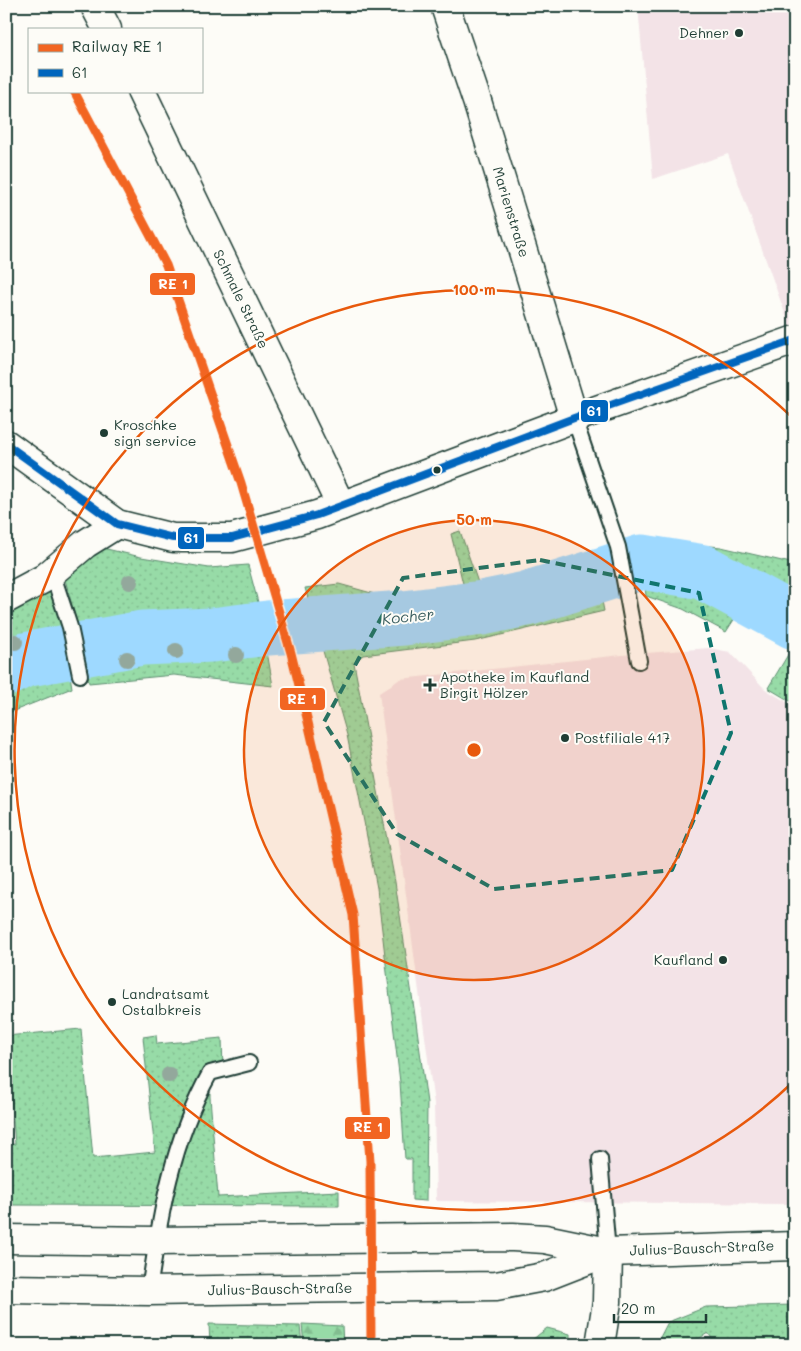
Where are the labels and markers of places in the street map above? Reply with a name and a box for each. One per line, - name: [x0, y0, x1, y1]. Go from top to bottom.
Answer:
- place label: Dehner: [679, 23, 729, 42]
- marker: Dehner: [733, 27, 745, 39]
- place label: Kroschke sign service: [114, 415, 197, 450]
- marker: Kroschke sign service: [98, 427, 110, 439]
- unlabelled marker: [432, 465, 442, 475]
- place label: Apotheke im Kaufland Birgit Hölzer: [440, 667, 589, 702]
- marker: Apotheke im Kaufland Birgit Hölzer: [424, 679, 436, 691]
- place label: Postfiliale 417: [575, 728, 670, 747]
- marker: Postfiliale 417: [559, 732, 571, 744]
- centre of rings: [465, 741, 483, 759]
- place label: Kaufland: [654, 950, 713, 969]
- marker: Kaufland: [717, 954, 729, 966]
- place label: Landratsamt Ostalbkreis: [122, 984, 209, 1019]
- marker: Landratsamt Ostalbkreis: [106, 996, 118, 1008]

